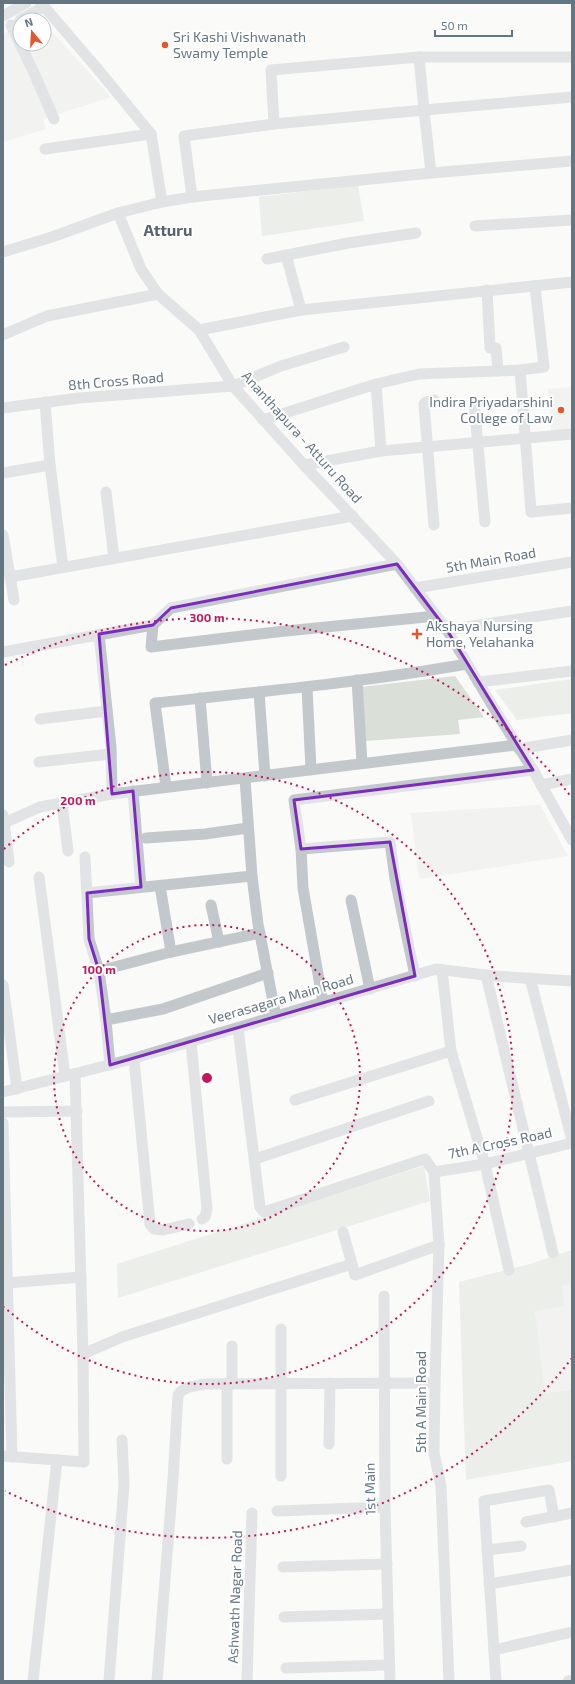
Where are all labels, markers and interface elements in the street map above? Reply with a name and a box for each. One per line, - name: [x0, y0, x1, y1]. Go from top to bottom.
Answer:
- north arrow: [12, 12, 52, 52]
- scale bar: [435, 12, 512, 38]
- text: N: [23, 15, 35, 29]
- text: 50 m: [441, 18, 468, 32]
- place label: Sri Kashi Vishwanath Swamy Temple: [173, 28, 306, 61]
- marker: Sri Kashi Vishwanath Swamy Temple: [160, 40, 170, 50]
- district label: Atturu: [143, 220, 193, 239]
- street label: Ananthapura - Atturu Road: [239, 367, 366, 506]
- street label: 8th Cross Road: [67, 368, 165, 393]
- place label: Indira Priyadarshini College of Law: [429, 393, 553, 426]
- marker: Indira Priyadarshini College of Law: [556, 405, 566, 415]
- street label: 5th Main Road: [445, 543, 537, 576]
- text: 300 m: [189, 610, 225, 624]
- place label: Akshaya Nursing Home, Yelahanka: [426, 617, 534, 650]
- marker: Akshaya Nursing Home, Yelahanka: [411, 628, 423, 640]
- text: 200 m: [60, 793, 96, 807]
- text: 100 m: [82, 962, 116, 976]
- street label: Veerasagara Main Road: [206, 970, 355, 1027]
- centre of rings: [200, 1071, 214, 1085]
- street label: 7th A Cross Road: [446, 1123, 553, 1162]
- street label: 5th A Main Road: [412, 1351, 429, 1453]
- street label: 1st Main: [361, 1463, 378, 1516]
- street label: Ashwath Nagar Road: [224, 1530, 245, 1664]

